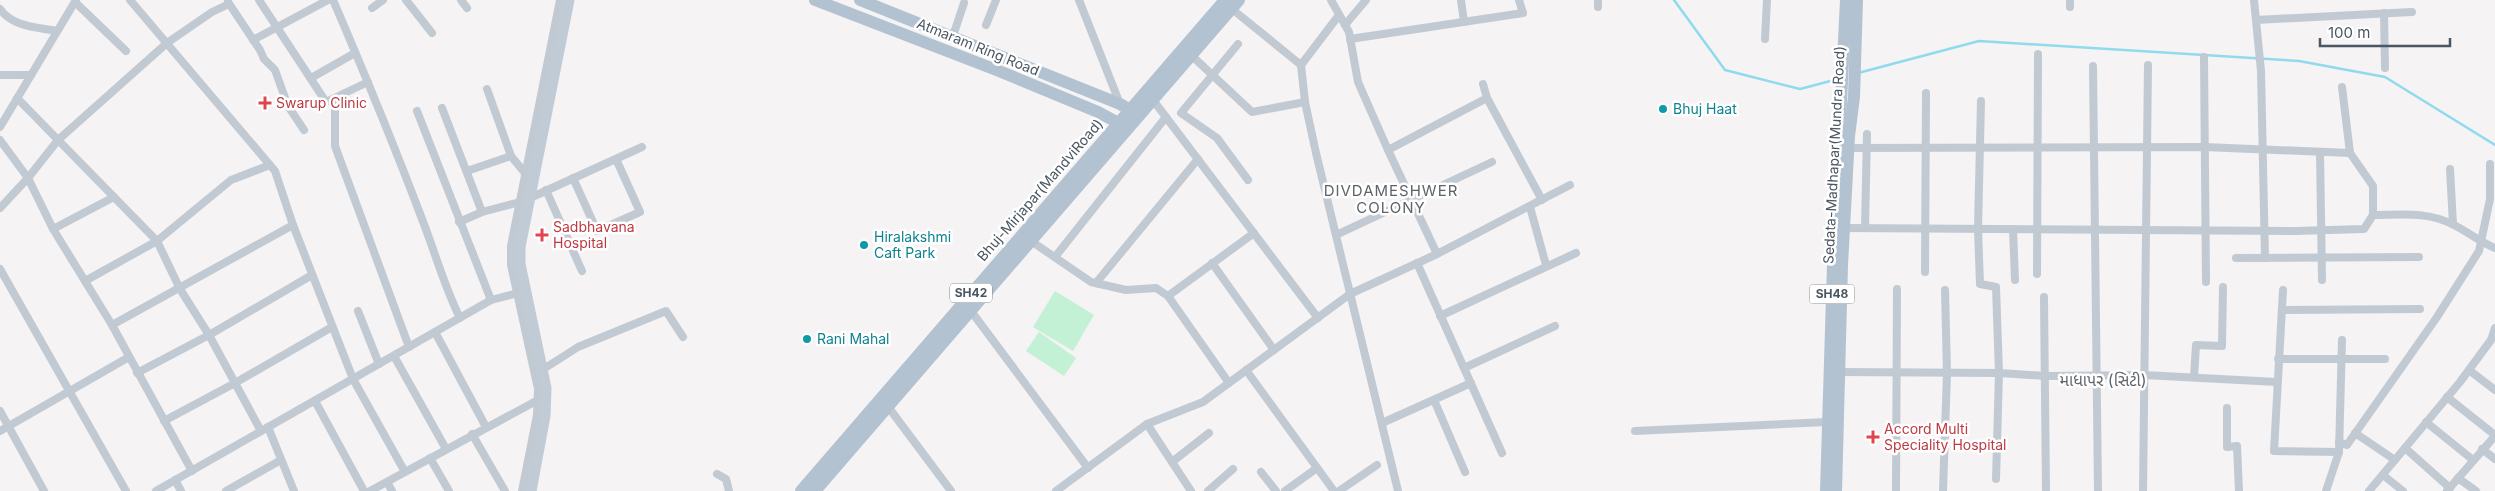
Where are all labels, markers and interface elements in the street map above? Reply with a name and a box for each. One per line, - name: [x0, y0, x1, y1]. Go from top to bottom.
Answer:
- street label: Atmaram Ring Road: [915, 14, 1042, 79]
- scale bar: [2320, 15, 2450, 47]
- text: 100 m: [2328, 23, 2370, 42]
- street label: Sedata-Madhapar(Mundra Road): [1819, 45, 1848, 264]
- place label: Swarup Clinic: [276, 94, 367, 111]
- marker: Swarup Clinic: [258, 96, 272, 110]
- place label: Bhuj Haat: [1673, 100, 1737, 117]
- marker: Bhuj Haat: [1657, 103, 1669, 115]
- street label: Bhuj-Mirjapar(MandviRoad): [973, 115, 1106, 264]
- district label: DIVDAMESHWER COLONY: [1324, 181, 1458, 217]
- place label: Sadbhavana Hospital: [553, 218, 635, 251]
- marker: Sadbhavana Hospital: [535, 228, 549, 242]
- place label: Hiralakshmi Caft Park: [874, 228, 951, 261]
- marker: Hiralakshmi Caft Park: [858, 239, 870, 251]
- road number: SH42: [950, 284, 992, 302]
- road number: SH48: [1810, 284, 1854, 304]
- place label: Rani Mahal: [817, 330, 889, 347]
- marker: Rani Mahal: [801, 333, 813, 345]
- district label: માધાપર (સિટી): [2059, 370, 2147, 390]
- place label: Accord Multi Speciality Hospital: [1884, 420, 2006, 453]
- marker: Accord Multi Speciality Hospital: [1866, 430, 1880, 444]

